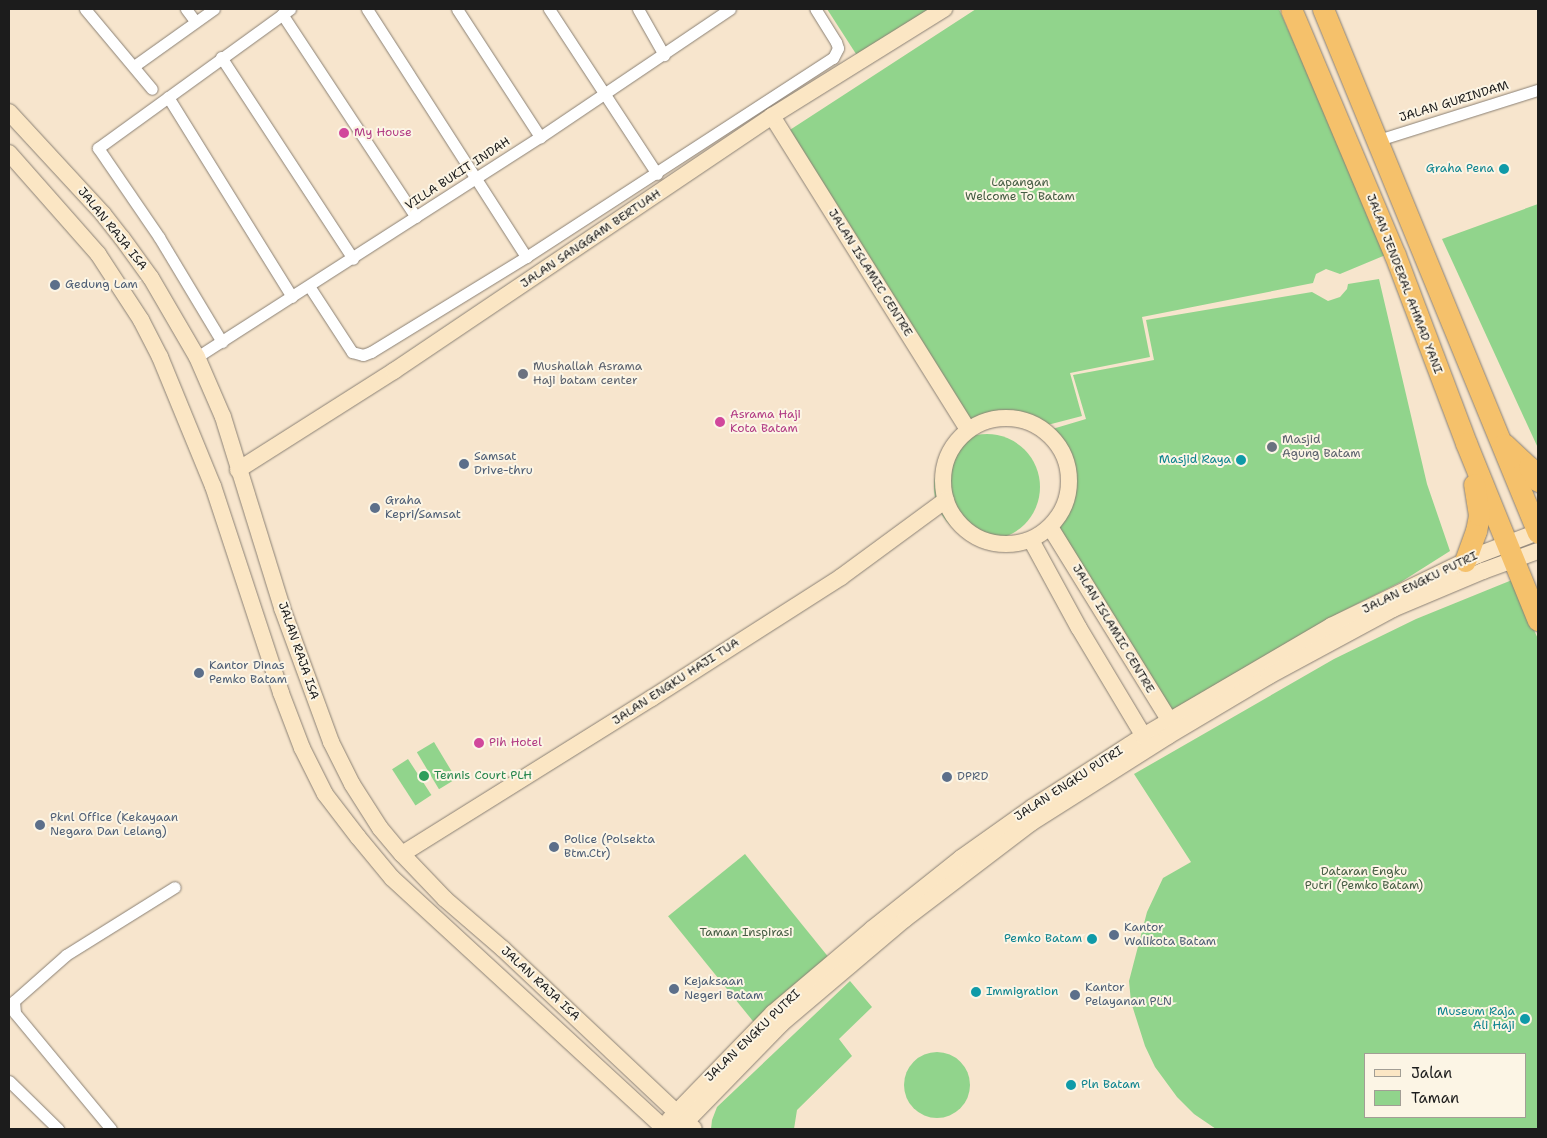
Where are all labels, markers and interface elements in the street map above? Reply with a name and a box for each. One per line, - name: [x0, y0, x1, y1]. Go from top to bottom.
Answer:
- street label: JALAN GURINDAM: [1398, 79, 1510, 125]
- place label: My House: [354, 126, 412, 140]
- marker: My House: [338, 127, 350, 139]
- street label: VILLA BUKIT INDAH: [403, 135, 513, 213]
- place label: Graha Pena: [1426, 162, 1494, 176]
- marker: Graha Pena: [1498, 163, 1510, 175]
- park label: Lapangan Welcome To Batam: [965, 176, 1075, 204]
- street label: JALAN RAJA ISA: [74, 185, 150, 273]
- street label: JALAN SANGGAM BERTUAH: [518, 187, 664, 291]
- street label: JALAN JENDERAL AHMAD YANI: [1363, 192, 1445, 376]
- street label: JALAN ISLAMIC CENTRE: [825, 207, 915, 339]
- place label: Gedung Lam: [65, 278, 138, 292]
- marker: Gedung Lam: [49, 279, 61, 291]
- place label: Mushallah Asrama Haji batam center: [533, 360, 642, 388]
- marker: Mushallah Asrama Haji batam center: [517, 368, 529, 380]
- place label: Asrama Haji Kota Batam: [730, 408, 801, 436]
- marker: Asrama Haji Kota Batam: [714, 416, 726, 428]
- place label: Masjid Agung Batam: [1282, 433, 1361, 461]
- marker: Masjid Agung Batam: [1266, 441, 1278, 453]
- place label: Samsat Drive-thru: [474, 450, 533, 478]
- place label: Masjid Raya: [1159, 453, 1231, 467]
- marker: Masjid Raya: [1235, 454, 1247, 466]
- marker: Samsat Drive-thru: [458, 458, 470, 470]
- place label: Graha Kepri/Samsat: [385, 494, 461, 522]
- marker: Graha Kepri/Samsat: [369, 502, 381, 514]
- street label: JALAN ENGKU PUTRI: [1360, 549, 1480, 617]
- street label: JALAN ISLAMIC CENTRE: [1069, 562, 1157, 696]
- street label: JALAN RAJA ISA: [275, 600, 321, 702]
- street label: JALAN ENGKU HAJI TUA: [610, 636, 742, 728]
- place label: Kantor Dinas Pemko Batam: [209, 659, 287, 687]
- marker: Kantor Dinas Pemko Batam: [193, 667, 205, 679]
- place label: Pih Hotel: [489, 736, 542, 750]
- marker: Pih Hotel: [473, 737, 485, 749]
- street label: JALAN ENGKU PUTRI: [1012, 744, 1126, 824]
- place label: Tennis Court PLH: [434, 769, 532, 783]
- marker: Tennis Court PLH: [418, 770, 430, 782]
- place label: DPRD: [957, 770, 988, 784]
- marker: DPRD: [941, 771, 953, 783]
- place label: Pknl Office (Kekayaan Negara Dan Lelang): [50, 811, 178, 839]
- marker: Pknl Office (Kekayaan Negara Dan Lelang): [34, 819, 46, 831]
- place label: Police (Polsekta Btm.Ctr): [564, 833, 655, 861]
- marker: Police (Polsekta Btm.Ctr): [548, 841, 560, 853]
- park label: Dataran Engku Putri (Pemko Batam): [1305, 865, 1423, 893]
- place label: Kantor Walikota Batam: [1124, 921, 1216, 949]
- park label: Taman Inspirasi: [699, 926, 793, 940]
- marker: Kantor Walikota Batam: [1108, 929, 1120, 941]
- place label: Pemko Batam: [1004, 932, 1082, 946]
- marker: Pemko Batam: [1086, 933, 1098, 945]
- street label: JALAN RAJA ISA: [498, 944, 582, 1024]
- place label: Kejaksaan Negeri Batam: [684, 975, 763, 1003]
- place label: Kantor Pelayanan PLN: [1085, 981, 1172, 1009]
- marker: Kejaksaan Negeri Batam: [668, 983, 680, 995]
- place label: Immigration: [986, 985, 1058, 999]
- marker: Immigration: [970, 986, 982, 998]
- street label: JALAN ENGKU PUTRI: [703, 987, 803, 1085]
- marker: Kantor Pelayanan PLN: [1069, 989, 1081, 1001]
- place label: Museum Raja Ali Haji: [1437, 1005, 1515, 1033]
- marker: Museum Raja Ali Haji: [1519, 1013, 1531, 1025]
- legend: [1364, 1053, 1527, 1118]
- text: Jalan: [1411, 1063, 1452, 1083]
- place label: Pln Batam: [1081, 1078, 1140, 1092]
- marker: Pln Batam: [1065, 1079, 1077, 1091]
- text: Taman: [1411, 1088, 1459, 1108]

